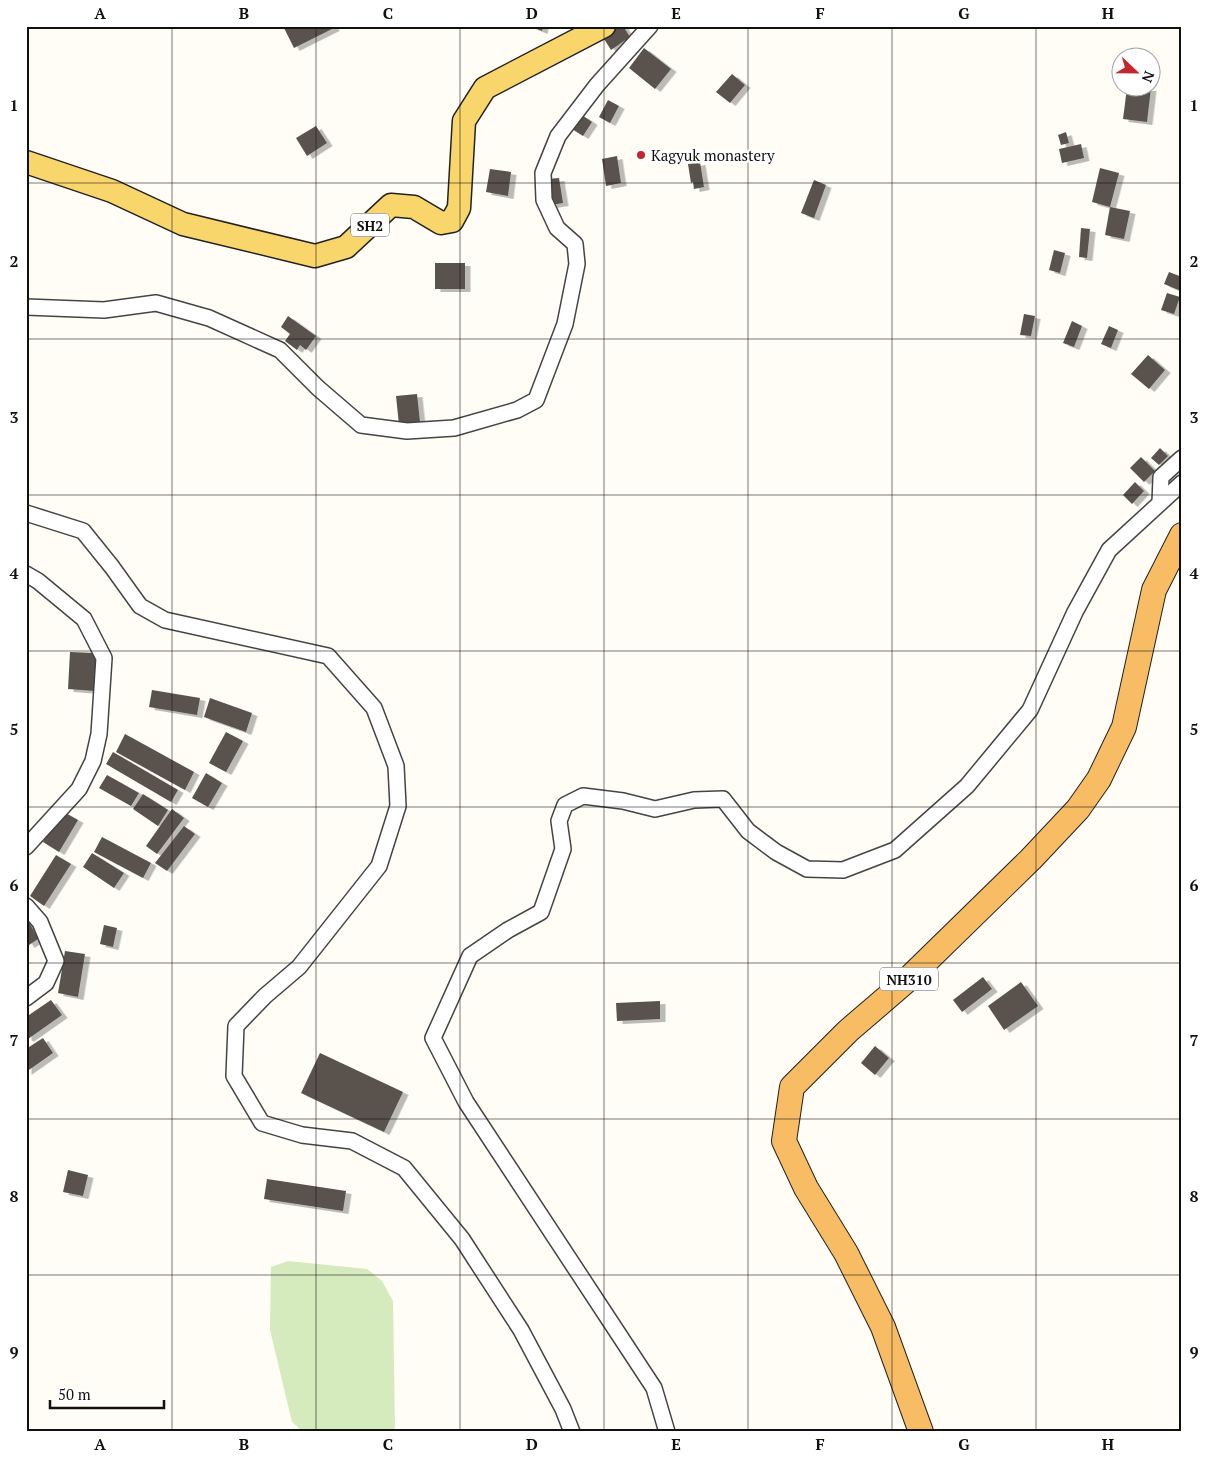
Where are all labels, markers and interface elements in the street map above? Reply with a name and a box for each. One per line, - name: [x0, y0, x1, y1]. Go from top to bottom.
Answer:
- text: A: [94, 2, 106, 24]
- text: B: [239, 2, 249, 24]
- text: C: [383, 2, 393, 24]
- text: D: [526, 2, 538, 24]
- text: E: [671, 2, 681, 24]
- text: F: [815, 2, 825, 24]
- text: G: [958, 2, 970, 24]
- text: H: [1102, 2, 1114, 24]
- north arrow: [1110, 48, 1160, 98]
- text: N: [1138, 69, 1159, 86]
- text: 1: [9, 94, 19, 116]
- text: 1: [1189, 94, 1199, 116]
- place label: Kagyuk monastery: [651, 145, 775, 165]
- marker: Kagyuk monastery: [635, 149, 647, 161]
- road number: SH2: [351, 214, 389, 236]
- text: 2: [9, 250, 19, 272]
- text: 2: [1189, 250, 1199, 272]
- text: 3: [9, 406, 19, 428]
- text: 3: [1189, 406, 1199, 428]
- text: 4: [9, 562, 19, 584]
- text: 4: [1189, 562, 1199, 584]
- text: 5: [9, 718, 19, 740]
- text: 5: [1189, 718, 1199, 740]
- text: 6: [9, 874, 19, 896]
- text: 6: [1189, 874, 1199, 896]
- road number: NH310: [880, 968, 938, 991]
- text: 7: [9, 1029, 19, 1051]
- text: 7: [1189, 1029, 1199, 1051]
- text: 8: [9, 1185, 19, 1207]
- text: 8: [1189, 1185, 1199, 1207]
- text: 9: [9, 1341, 19, 1363]
- text: 9: [1189, 1341, 1199, 1363]
- scale bar: [50, 1378, 164, 1410]
- text: 50 m: [58, 1384, 91, 1404]
- text: A: [94, 1433, 106, 1455]
- text: B: [239, 1433, 249, 1455]
- text: C: [383, 1433, 393, 1455]
- text: D: [526, 1433, 538, 1455]
- text: E: [671, 1433, 681, 1455]
- text: F: [815, 1433, 825, 1455]
- text: G: [958, 1433, 970, 1455]
- text: H: [1102, 1433, 1114, 1455]

